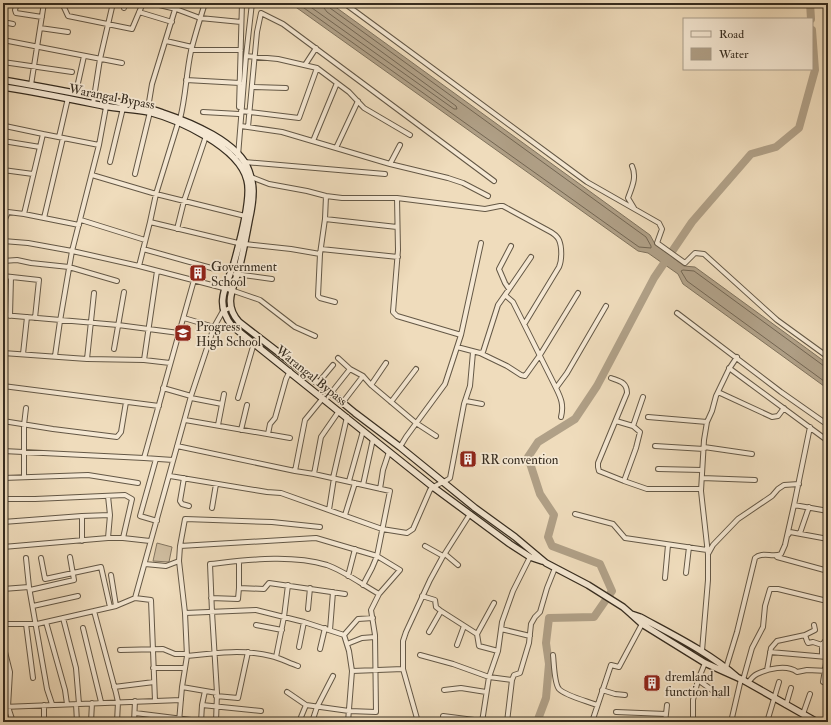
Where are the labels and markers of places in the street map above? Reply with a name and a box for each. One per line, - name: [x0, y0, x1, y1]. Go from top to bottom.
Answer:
- place label: Government School: [211, 259, 277, 290]
- building icon: Government School: [188, 263, 208, 283]
- place label: Progress High School: [196, 319, 262, 350]
- school or university icon: Progress High School: [173, 323, 193, 343]
- building icon: RR convention: [458, 449, 478, 469]
- place label: RR convention: [481, 452, 559, 468]
- place label: dremland function hall: [665, 669, 731, 700]
- building icon: dremland function hall: [642, 673, 662, 693]

